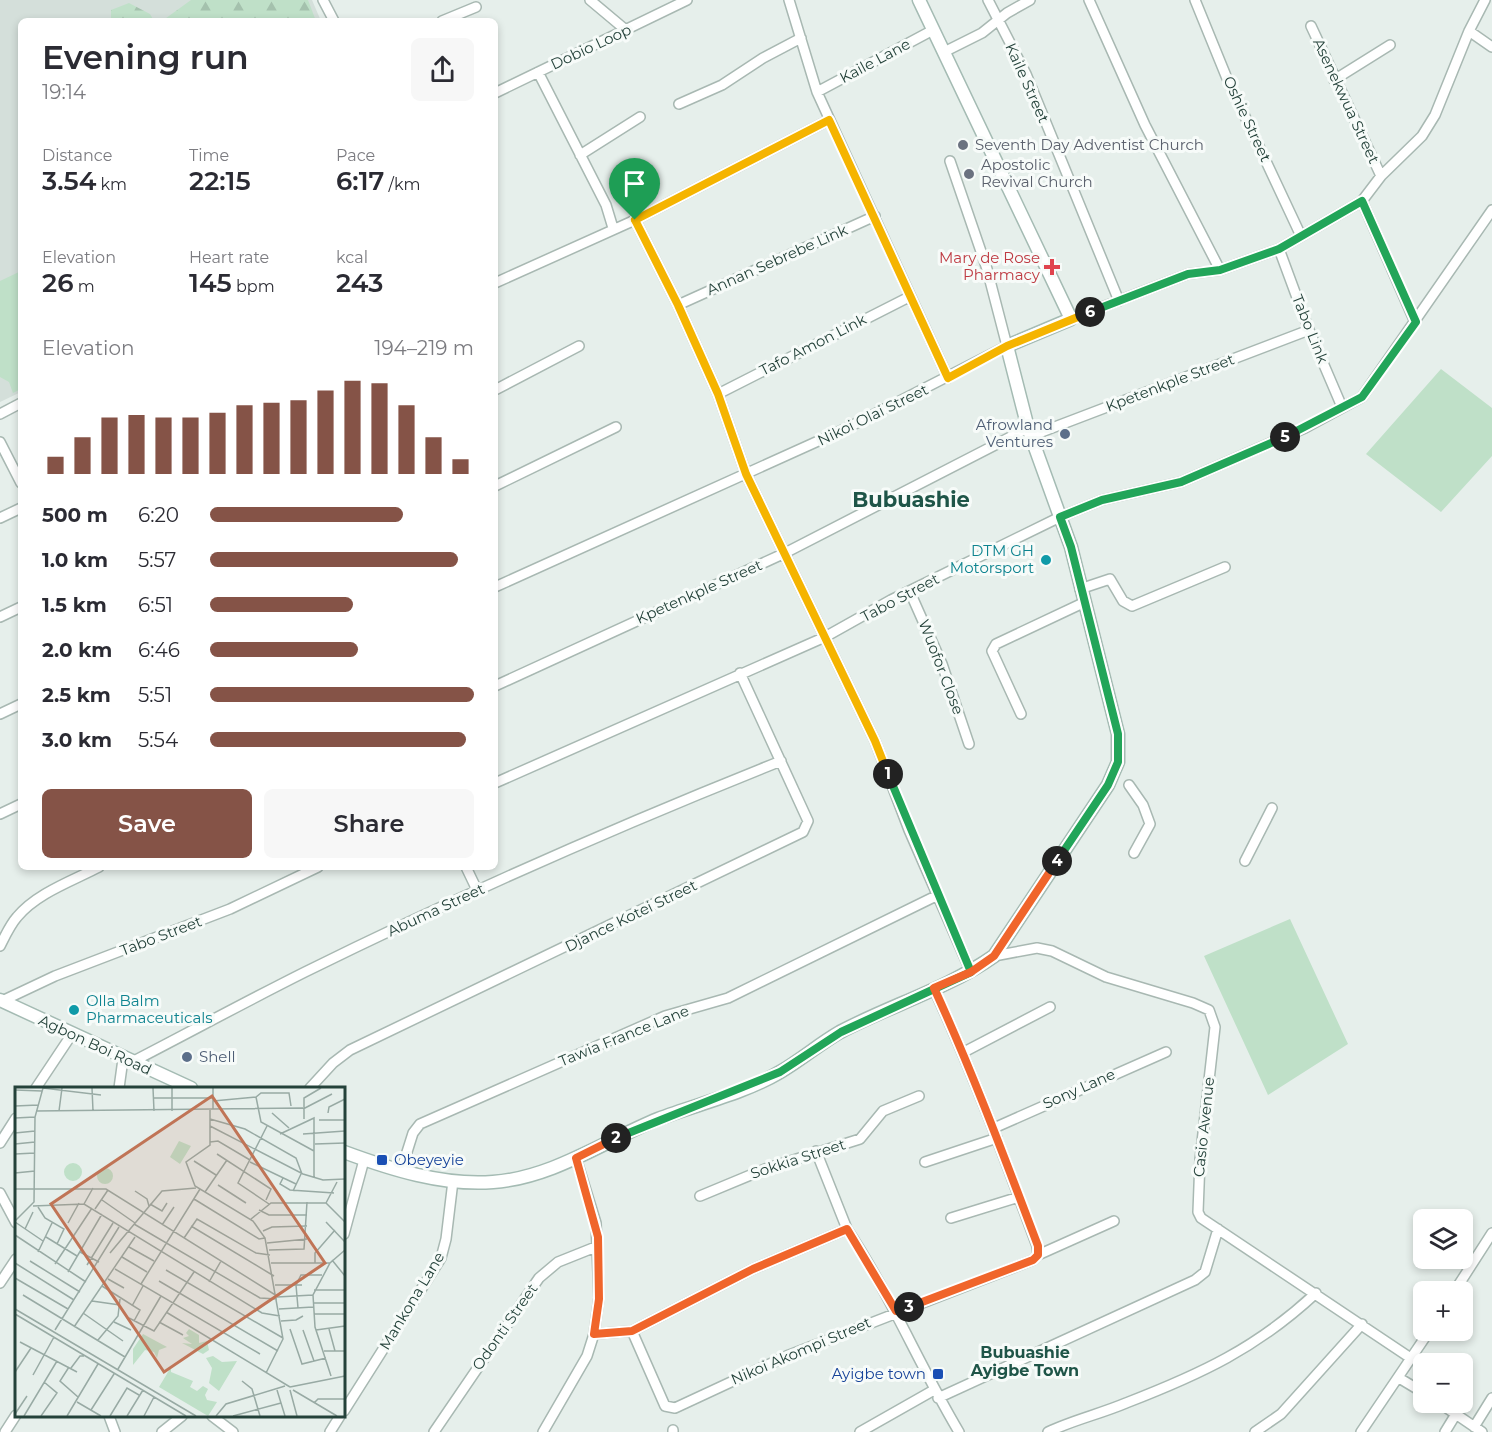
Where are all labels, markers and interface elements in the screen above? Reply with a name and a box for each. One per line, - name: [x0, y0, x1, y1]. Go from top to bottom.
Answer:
- street label: Dobio Loop: [547, 20, 634, 74]
- street label: Kaile Lane: [836, 34, 913, 87]
- street label: Asenekwua Street: [1309, 35, 1384, 167]
- text: Evening run: [42, 37, 249, 77]
- button: share: [411, 38, 474, 101]
- street label: Kaile Street: [1001, 40, 1054, 126]
- street label: Oshie Street: [1219, 73, 1276, 165]
- text: 19:14: [42, 80, 86, 104]
- place label: Seventh Day Adventist Church: [975, 135, 1204, 154]
- marker: Seventh Day Adventist Church: [956, 138, 970, 152]
- text: Distance: [42, 146, 112, 165]
- text: Time: [189, 146, 229, 165]
- text: Pace: [336, 146, 375, 165]
- place label: Apostolic Revival Church: [981, 155, 1093, 191]
- pin: [609, 158, 660, 220]
- text: 3.54: [42, 165, 96, 197]
- text: 22:15: [189, 165, 251, 197]
- text: 6:17: [336, 165, 384, 197]
- icon: arrive: [618, 167, 651, 200]
- marker: Apostolic Revival Church: [962, 167, 976, 181]
- text: km: [96, 175, 127, 194]
- text: /km: [384, 175, 420, 194]
- street label: Annan Sebrebe Link: [703, 220, 850, 299]
- text: Elevation: [42, 248, 116, 267]
- text: Heart rate: [189, 248, 269, 267]
- text: kcal: [336, 248, 368, 267]
- place label: Mary de Rose Pharmacy: [939, 248, 1041, 284]
- marker: Mary de Rose Pharmacy: [1045, 260, 1059, 274]
- text: 26: [42, 267, 73, 299]
- text: 145: [189, 267, 232, 299]
- text: 243: [336, 267, 383, 299]
- text: m: [73, 277, 95, 296]
- text: bpm: [232, 277, 275, 296]
- street label: Tabo Link: [1288, 292, 1333, 366]
- pin: 6: [1075, 297, 1105, 327]
- text: 6: [1085, 302, 1095, 321]
- street label: Tafo Amon Link: [756, 309, 869, 380]
- text: Elevation: [42, 336, 134, 360]
- text: 194–219 m: [374, 336, 474, 360]
- street label: Kpetenkple Street: [1103, 349, 1237, 416]
- street label: Nikoi Olai Street: [814, 379, 931, 450]
- place label: Afrowland Ventures: [976, 415, 1053, 451]
- pin: 5: [1270, 422, 1300, 452]
- marker: Afrowland Ventures: [1058, 427, 1072, 441]
- text: 5: [1280, 427, 1290, 446]
- district label: Bubuashie: [852, 487, 970, 512]
- text: 500 m: [42, 503, 108, 527]
- text: 6:20: [138, 503, 179, 527]
- place label: DTM GH Motorsport: [950, 541, 1034, 577]
- text: 1.0 km: [42, 548, 108, 572]
- text: 5:57: [138, 548, 176, 572]
- marker: DTM GH Motorsport: [1039, 553, 1053, 567]
- street label: Kpetenkple Street: [633, 555, 765, 628]
- street label: Tabo Street: [857, 569, 942, 626]
- text: 1.5 km: [42, 593, 107, 617]
- text: 6:51: [138, 593, 173, 617]
- street label: Wuofor Close: [915, 617, 968, 717]
- text: 2.0 km: [42, 638, 112, 662]
- text: 6:46: [138, 638, 180, 662]
- text: 2.5 km: [42, 683, 111, 707]
- text: 5:51: [138, 683, 172, 707]
- text: 3.0 km: [42, 728, 112, 752]
- text: 5:54: [138, 728, 178, 752]
- pin: 1: [873, 759, 903, 789]
- text: 1: [885, 764, 891, 783]
- button: Save: [42, 789, 252, 858]
- button: Share: [264, 789, 474, 858]
- pin: 4: [1042, 846, 1072, 876]
- text: 4: [1051, 851, 1063, 870]
- street label: Djance Kotei Street: [562, 875, 700, 956]
- street label: Abuma Street: [384, 879, 487, 940]
- street label: Tabo Street: [117, 911, 204, 960]
- place label: Olla Balm Pharmaceuticals: [86, 991, 213, 1027]
- street label: Tawia France Lane: [556, 1001, 692, 1070]
- marker: Olla Balm Pharmaceuticals: [67, 1003, 81, 1017]
- street label: Agbon Boi Road: [36, 1010, 155, 1079]
- place label: Shell: [199, 1047, 236, 1066]
- marker: Shell: [180, 1050, 194, 1064]
- street label: Sony Lane: [1040, 1064, 1118, 1113]
- street label: Casio Avenue: [1189, 1076, 1218, 1178]
- inset map: [15, 1087, 345, 1417]
- pin: 2: [601, 1123, 631, 1153]
- text: 2: [611, 1128, 621, 1147]
- street label: Sokkia Street: [748, 1134, 848, 1183]
- place label: Obeyeyie: [394, 1150, 464, 1169]
- marker: Obeyeyie: [375, 1153, 389, 1167]
- map controls: [1413, 1209, 1473, 1413]
- button: layers: [1413, 1209, 1473, 1269]
- street label: Mankona Lane: [375, 1248, 448, 1353]
- street label: Odonti Street: [468, 1280, 542, 1374]
- button: +: [1413, 1281, 1473, 1341]
- pin: 3: [894, 1292, 924, 1322]
- text: 3: [904, 1297, 914, 1316]
- street label: Nikoi Akompi Street: [728, 1312, 874, 1389]
- district label: Bubuashie Ayigbe Town: [970, 1343, 1079, 1380]
- button: −: [1413, 1353, 1473, 1413]
- place label: Ayigbe town: [832, 1364, 926, 1383]
- marker: Ayigbe town: [931, 1367, 945, 1381]

